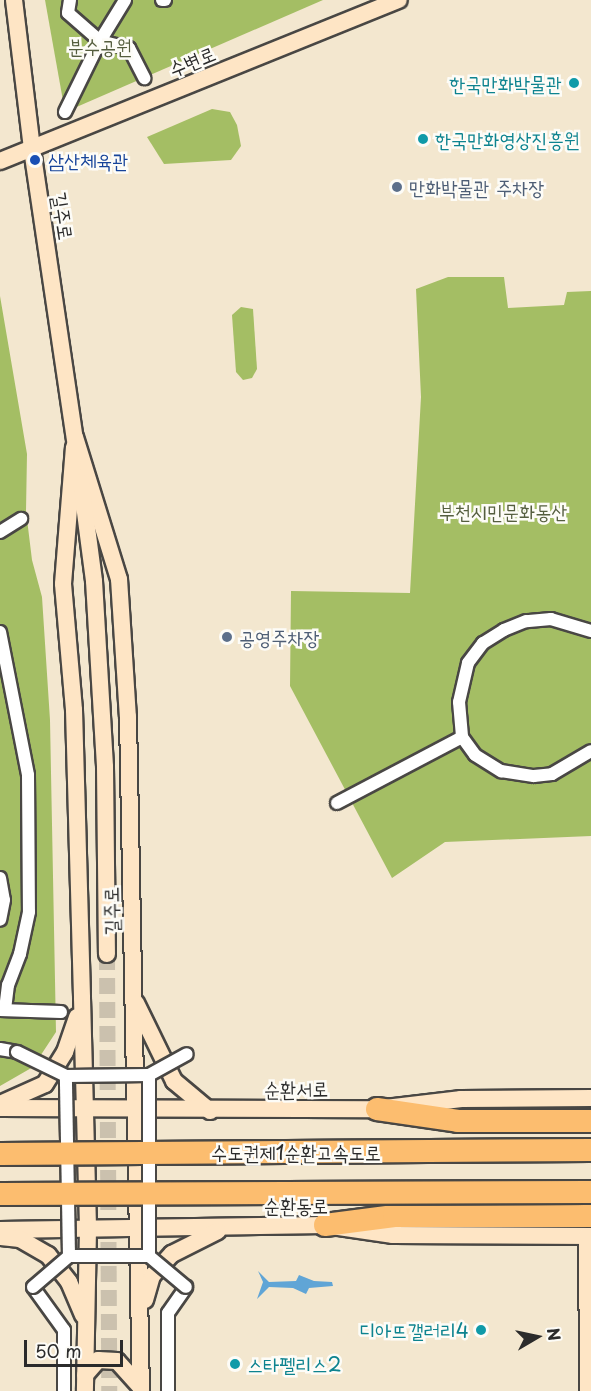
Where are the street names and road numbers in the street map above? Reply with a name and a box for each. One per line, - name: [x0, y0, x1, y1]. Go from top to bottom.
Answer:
- street label: 수변로: [165, 41, 219, 81]
- street label: 길주로: [47, 190, 79, 242]
- street label: 길주로: [99, 887, 123, 935]
- street label: 순환서로: [264, 1076, 328, 1102]
- street label: 수도권제1순환고속도로: [211, 1140, 381, 1164]
- street label: 순환동로: [264, 1193, 328, 1217]

